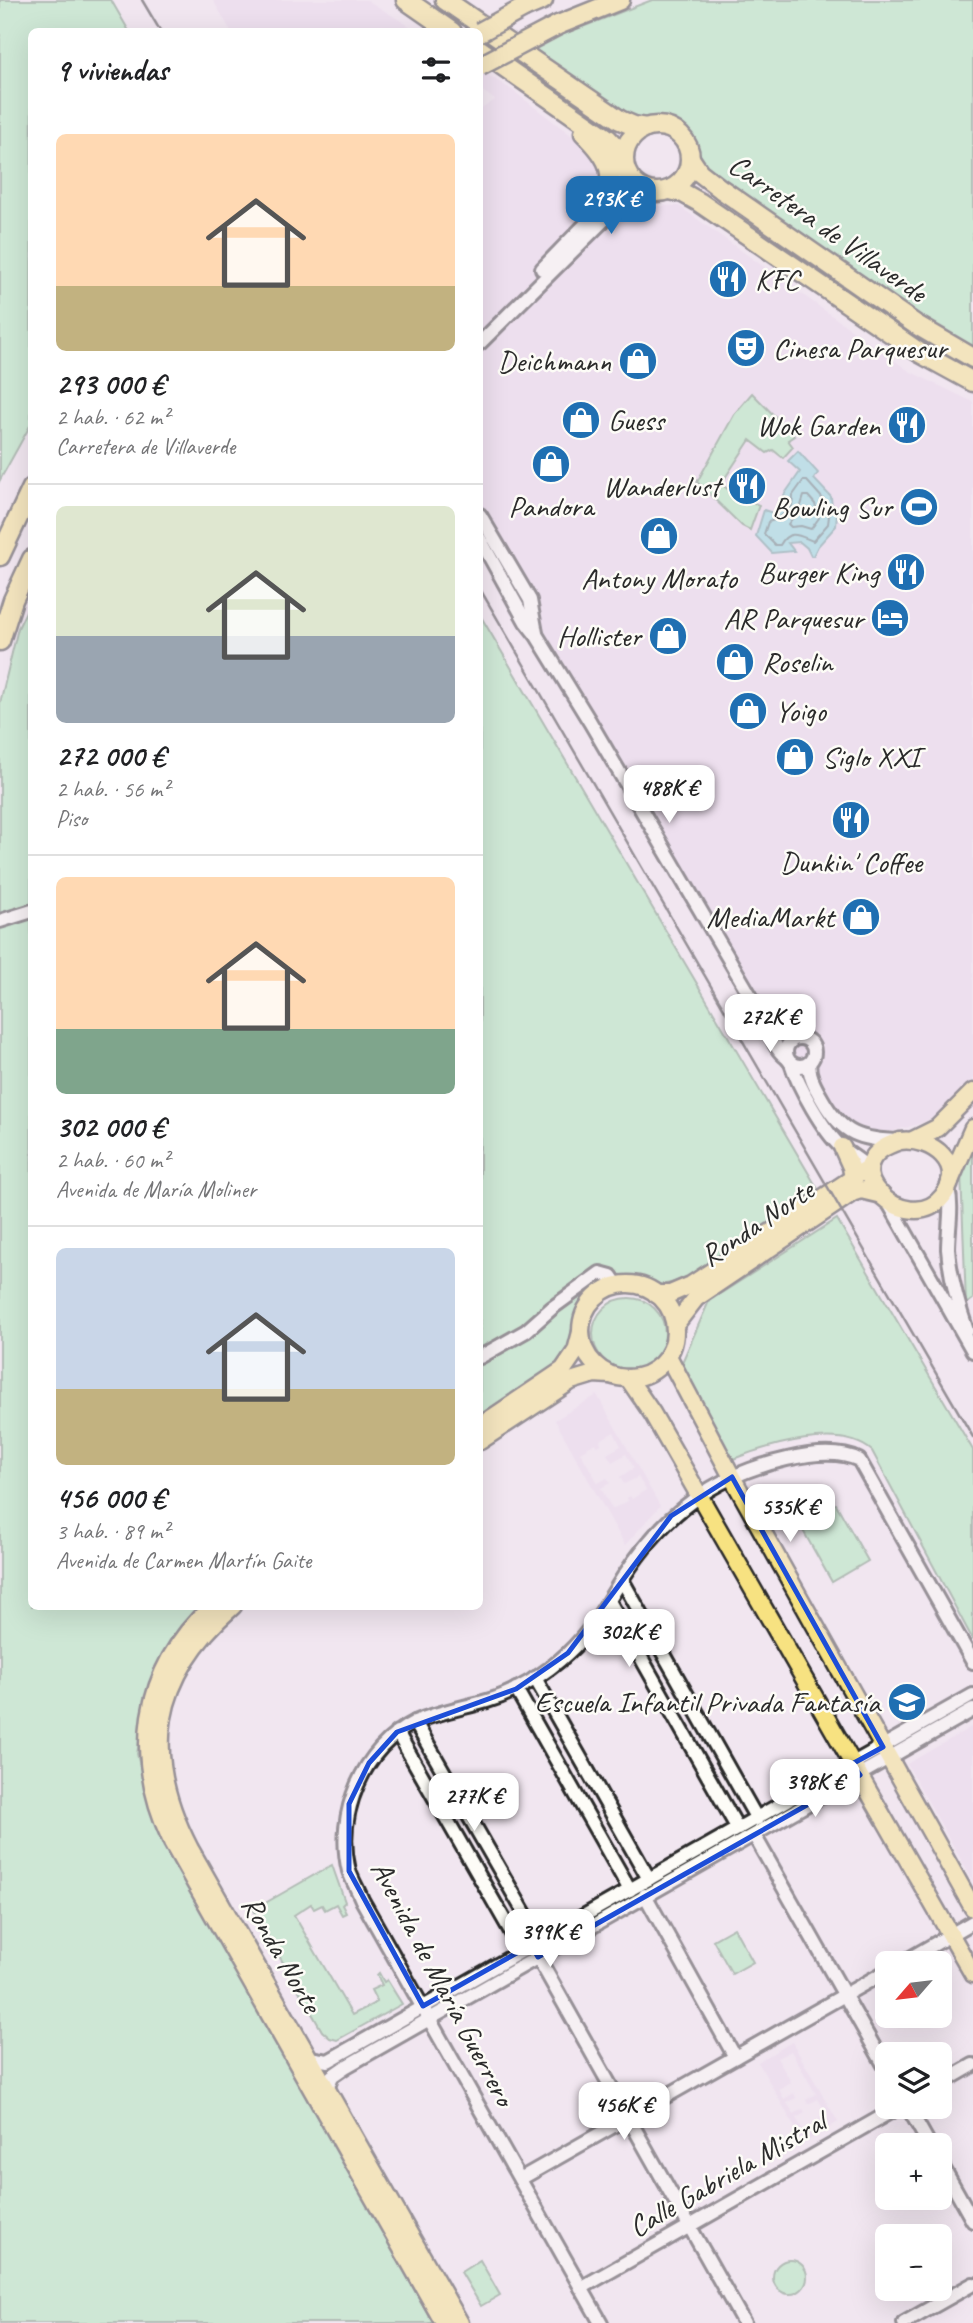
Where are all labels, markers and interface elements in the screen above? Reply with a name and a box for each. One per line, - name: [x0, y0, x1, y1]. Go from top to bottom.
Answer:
- text: 9 viviendas: [56, 51, 168, 89]
- icon: filters: [417, 51, 455, 89]
- street label: Carretera de Villaverde: [721, 145, 936, 312]
- pin: 293K €: [554, 176, 668, 236]
- icon: home: [193, 180, 319, 306]
- text: 293K €: [582, 184, 640, 213]
- restaurant icon: KFC: [707, 258, 749, 300]
- place label: KFC: [755, 260, 802, 298]
- theatre icon: Cinesa Parquesur: [725, 327, 767, 369]
- place label: Cinesa Parquesur: [773, 329, 949, 367]
- shop icon: Deichmann: [617, 340, 659, 382]
- place label: Deichmann: [498, 342, 611, 380]
- text: 293 000 €: [56, 365, 165, 403]
- shop icon: Guess: [560, 399, 602, 441]
- place label: Guess: [608, 401, 667, 439]
- text: 2 hab. · 62 m²: [56, 403, 169, 432]
- restaurant icon: Wok Garden: [886, 404, 928, 446]
- place label: Wok Garden: [757, 406, 881, 444]
- text: Carretera de Villaverde: [56, 432, 235, 461]
- shop icon: Pandora: [530, 443, 572, 485]
- restaurant icon: Wanderlust: [726, 465, 768, 507]
- place label: Wanderlust: [603, 467, 724, 505]
- sports icon: Bowling Sur: [898, 486, 940, 528]
- place label: Pandora: [509, 487, 596, 525]
- place label: Bowling Sur: [772, 488, 894, 526]
- shop icon: Antony Morato: [638, 515, 680, 557]
- restaurant icon: Burger King: [885, 551, 927, 593]
- icon: home: [193, 552, 319, 678]
- place label: Burger King: [758, 553, 881, 591]
- place label: Antony Morato: [581, 559, 738, 597]
- hotel icon: AR Parquesur: [869, 597, 911, 639]
- place label: AR Parquesur: [723, 599, 866, 637]
- shop icon: Hollister: [647, 615, 689, 657]
- place label: Hollister: [557, 617, 643, 655]
- shop icon: Roselin: [714, 641, 756, 683]
- place label: Roselin: [762, 643, 834, 681]
- shop icon: Yoigo: [727, 690, 769, 732]
- place label: Yoigo: [775, 692, 827, 730]
- shop icon: Siglo XXI: [774, 736, 816, 778]
- text: 272 000 €: [56, 737, 165, 775]
- place label: Siglo XXI: [822, 738, 927, 776]
- pin: 488K €: [612, 766, 726, 825]
- text: 488K €: [640, 773, 698, 802]
- text: 2 hab. · 56 m²: [56, 775, 169, 804]
- restaurant icon: Dunkin' Coffee: [830, 799, 872, 841]
- text: Piso: [56, 804, 87, 833]
- place label: Dunkin' Coffee: [780, 843, 924, 881]
- shop icon: MediaMarkt: [840, 896, 882, 938]
- place label: MediaMarkt: [707, 898, 837, 936]
- icon: home: [193, 923, 319, 1049]
- pin: 272K €: [713, 995, 827, 1054]
- text: 272K €: [741, 1002, 799, 1031]
- text: 302 000 €: [56, 1108, 165, 1146]
- text: 2 hab. · 60 m²: [56, 1146, 169, 1175]
- street label: Ronda Norte: [693, 1170, 823, 1275]
- text: Avenida de María Moliner: [56, 1175, 256, 1204]
- icon: home: [193, 1294, 319, 1420]
- text: 456 000 €: [56, 1479, 165, 1517]
- pin: 535K €: [733, 1484, 847, 1544]
- text: 535K €: [761, 1492, 819, 1521]
- text: 3 hab. · 89 m²: [56, 1517, 169, 1546]
- text: Avenida de Carmen Martín Gaite: [56, 1546, 311, 1575]
- pin: 302K €: [572, 1610, 686, 1669]
- text: 302K €: [600, 1617, 658, 1646]
- school or university icon: Escuela Infantil Privada Fantasía: [886, 1681, 928, 1723]
- place label: Escuela Infantil Privada Fantasía: [535, 1683, 882, 1721]
- pin: 398K €: [758, 1759, 872, 1819]
- text: 398K €: [786, 1767, 844, 1796]
- pin: 277K €: [417, 1773, 531, 1833]
- text: 277K €: [445, 1781, 503, 1810]
- street label: Avenida de María Guerrero: [362, 1854, 525, 2115]
- street label: Ronda Norte: [233, 1889, 332, 2021]
- pin: 399K €: [493, 1910, 607, 1969]
- text: 399K €: [521, 1917, 579, 1946]
- north arrow: [875, 1951, 952, 2028]
- map controls: [875, 1951, 952, 2301]
- button: layers: [875, 2042, 952, 2119]
- pin: 456K €: [567, 2082, 681, 2142]
- text: 456K €: [595, 2090, 653, 2119]
- street label: Calle Gabriela Mistral: [622, 2100, 837, 2246]
- button: +: [875, 2133, 952, 2210]
- button: −: [875, 2224, 952, 2301]

